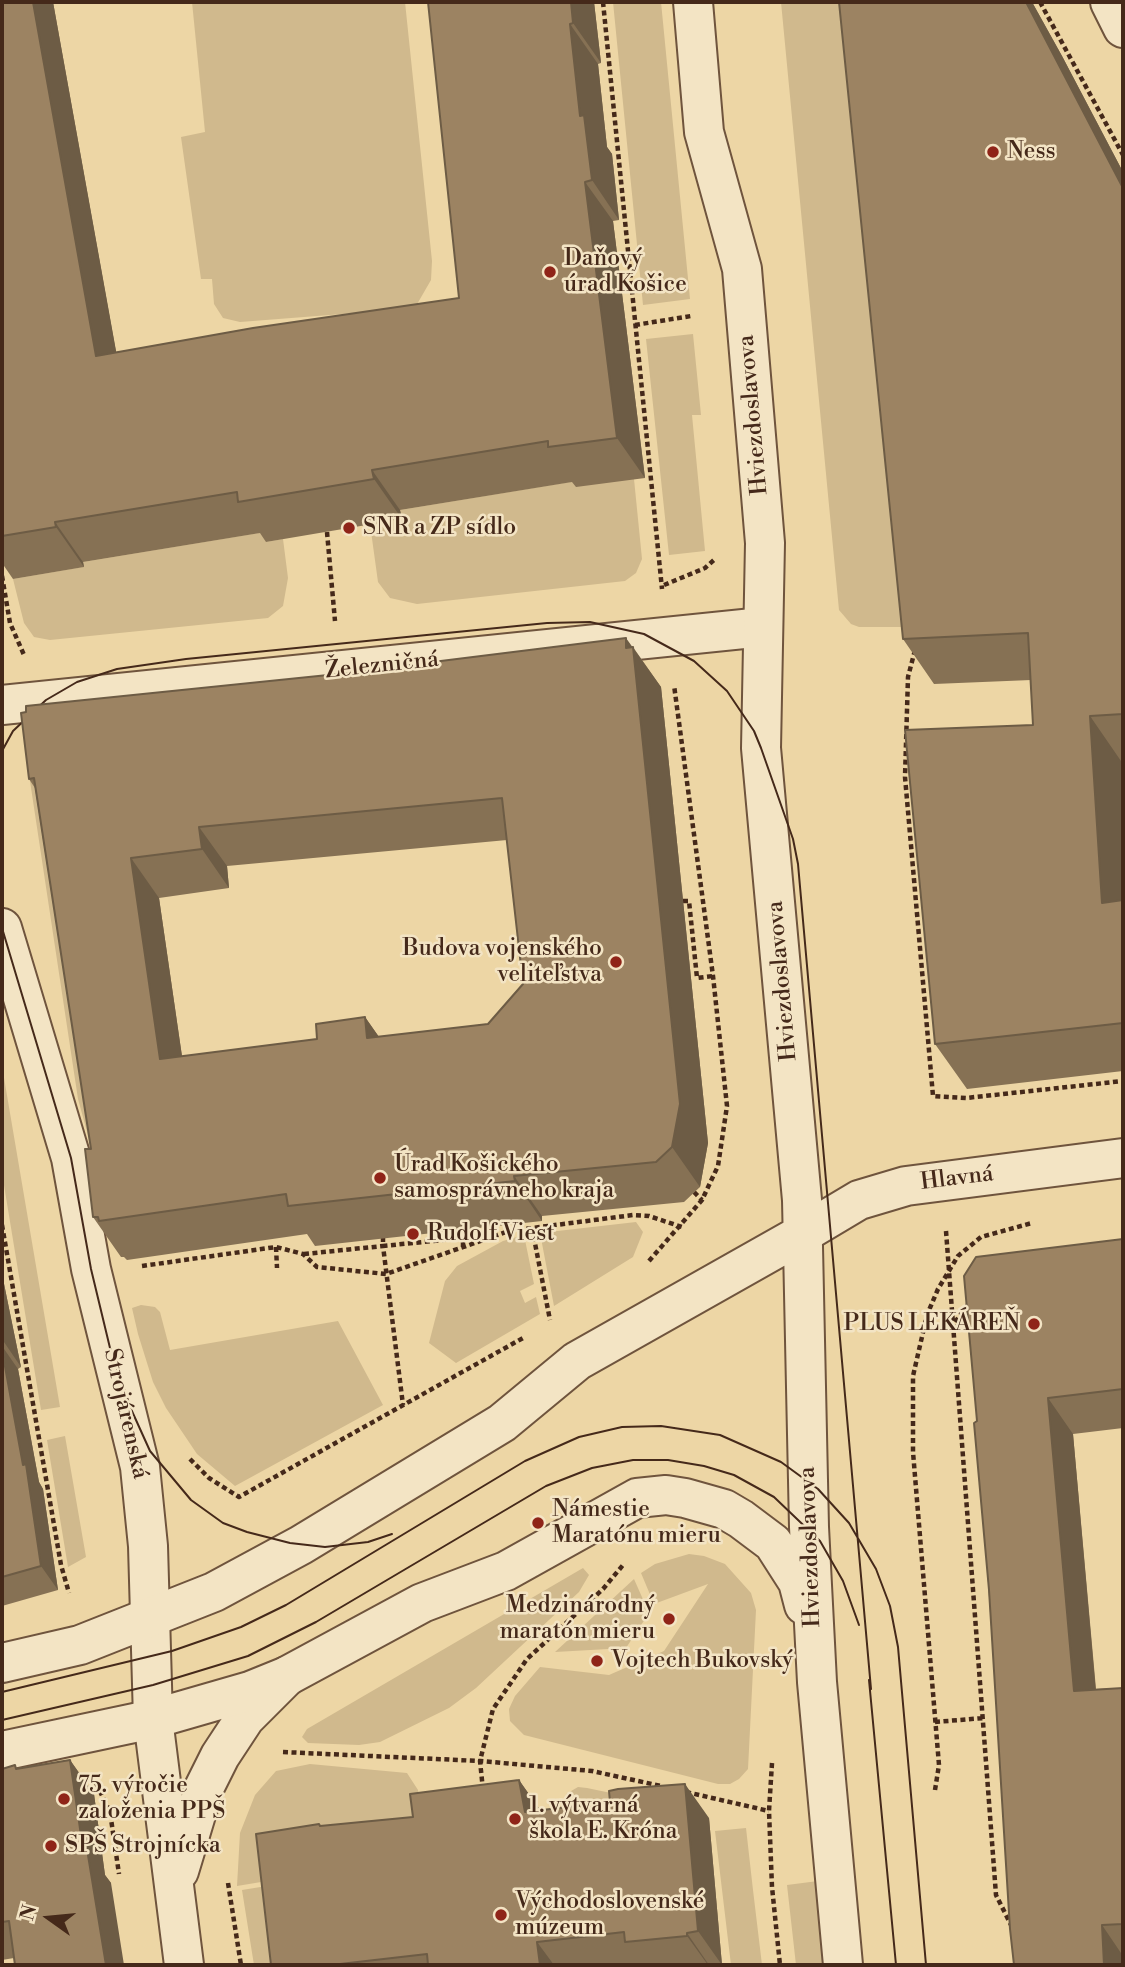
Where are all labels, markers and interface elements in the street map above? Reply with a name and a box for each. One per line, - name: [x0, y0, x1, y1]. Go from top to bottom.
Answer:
- place label: Ness: [1007, 138, 1056, 166]
- marker: Ness: [985, 144, 1001, 160]
- place label: Daňový úrad Košice: [564, 245, 687, 299]
- marker: Daňový úrad Košice: [542, 264, 558, 280]
- street label: Hviezdoslavova: [733, 334, 775, 496]
- place label: SNR a ZP sídlo: [363, 514, 516, 542]
- marker: SNR a ZP sídlo: [341, 520, 357, 536]
- street label: Železničná: [324, 646, 440, 686]
- street label: Hviezdoslavova: [762, 900, 804, 1062]
- place label: Budova vojenského veliteľstva: [403, 935, 602, 989]
- marker: Budova vojenského veliteľstva: [608, 954, 624, 970]
- place label: Úrad Košického samosprávneho kraja: [394, 1151, 614, 1205]
- street label: Hlavná: [919, 1161, 995, 1197]
- marker: Úrad Košického samosprávneho kraja: [372, 1170, 388, 1186]
- place label: Rudolf Viest: [427, 1220, 555, 1248]
- marker: Rudolf Viest: [405, 1226, 421, 1242]
- place label: PLUS LEKÁREŇ: [844, 1310, 1020, 1338]
- marker: PLUS LEKÁREŇ: [1026, 1316, 1042, 1332]
- street label: Strojárenská: [97, 1346, 153, 1482]
- street label: Hviezdoslavova: [794, 1466, 828, 1628]
- place label: Námestie Maratónu mieru: [552, 1496, 721, 1550]
- marker: Námestie Maratónu mieru: [530, 1515, 546, 1531]
- place label: Medzinárodný maratón mieru: [499, 1592, 655, 1646]
- marker: Medzinárodný maratón mieru: [661, 1611, 677, 1627]
- place label: Vojtech Bukovský: [611, 1647, 793, 1675]
- marker: Vojtech Bukovský: [589, 1653, 605, 1669]
- place label: 75. výročie založenia PPŠ: [78, 1772, 225, 1826]
- marker: 75. výročie založenia PPŠ: [56, 1791, 72, 1807]
- place label: 1. výtvarná škola E. Króna: [529, 1792, 677, 1846]
- marker: 1. výtvarná škola E. Króna: [507, 1811, 523, 1827]
- place label: SPŠ Strojnícka: [65, 1832, 221, 1860]
- marker: SPŠ Strojnícka: [43, 1838, 59, 1854]
- north arrow: [14, 1883, 84, 1953]
- place label: Východoslovenské múzeum: [515, 1888, 704, 1942]
- text: N: [15, 1902, 42, 1923]
- marker: Východoslovenské múzeum: [493, 1907, 509, 1923]

